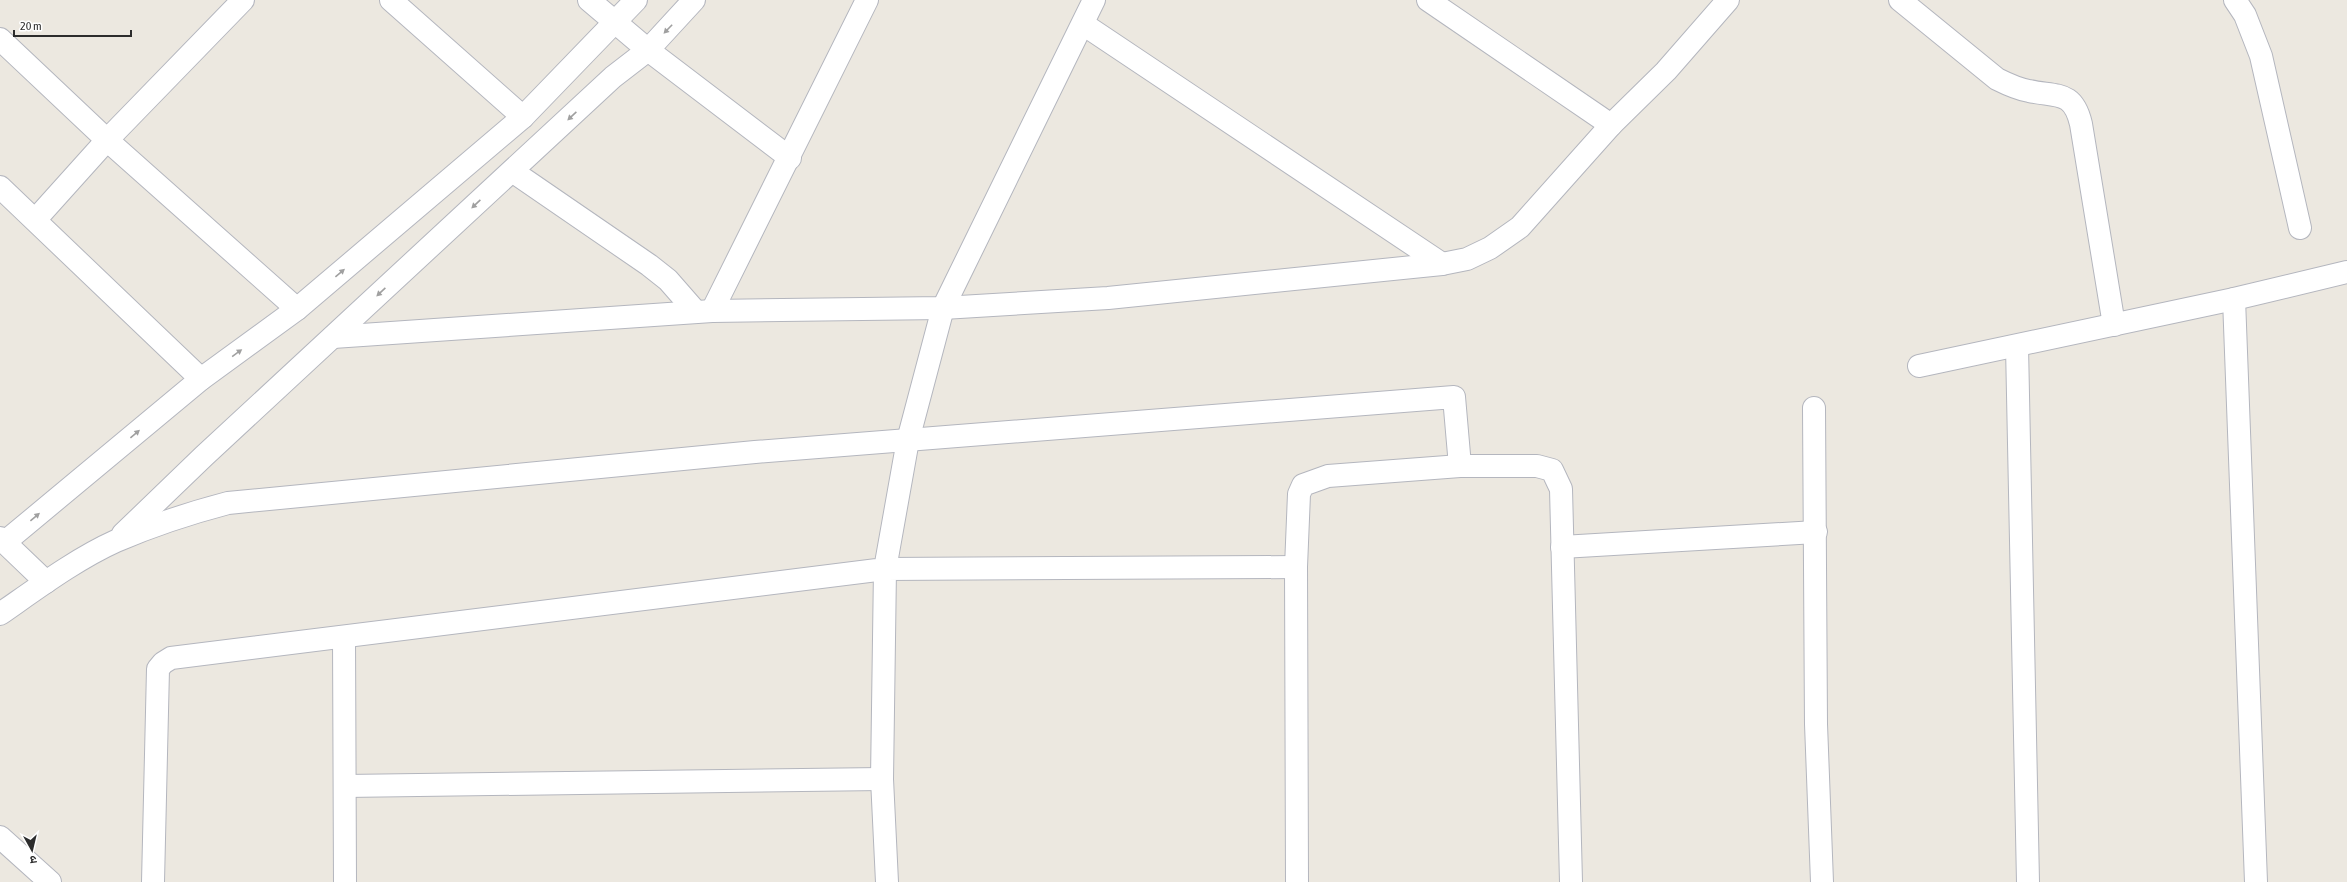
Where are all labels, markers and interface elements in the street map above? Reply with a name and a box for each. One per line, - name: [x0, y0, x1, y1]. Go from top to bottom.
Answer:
- scale bar: [14, 12, 131, 38]
- text: 20 m: [20, 19, 42, 33]
- one-way arrow: [663, 24, 673, 34]
- one-way arrow: [567, 111, 577, 120]
- one-way arrow: [471, 199, 481, 209]
- one-way arrow: [334, 269, 345, 278]
- one-way arrow: [376, 287, 386, 297]
- one-way arrow: [232, 349, 242, 357]
- one-way arrow: [130, 429, 140, 438]
- one-way arrow: [30, 512, 40, 521]
- north arrow: [12, 830, 52, 870]
- text: उ: [29, 854, 37, 866]

